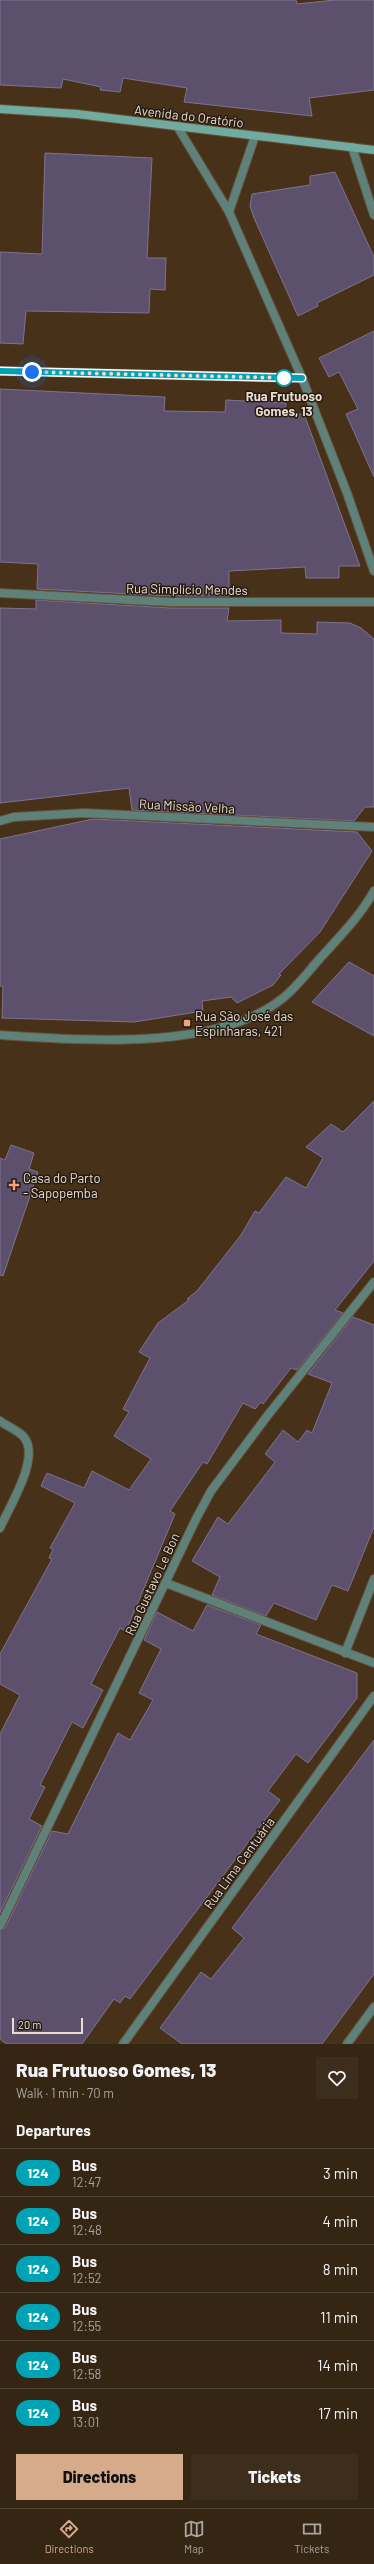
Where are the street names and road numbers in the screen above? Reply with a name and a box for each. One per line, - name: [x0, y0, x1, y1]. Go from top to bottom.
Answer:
- street label: Avenida do Oratório: [133, 101, 245, 131]
- street label: Rua Simplício Mendes: [126, 580, 248, 598]
- street label: Rua Missão Velha: [139, 796, 235, 816]
- street label: Rua Gustavo Le Bon: [121, 1530, 183, 1638]
- street label: Rua Lima Centuária: [200, 1814, 278, 1912]

